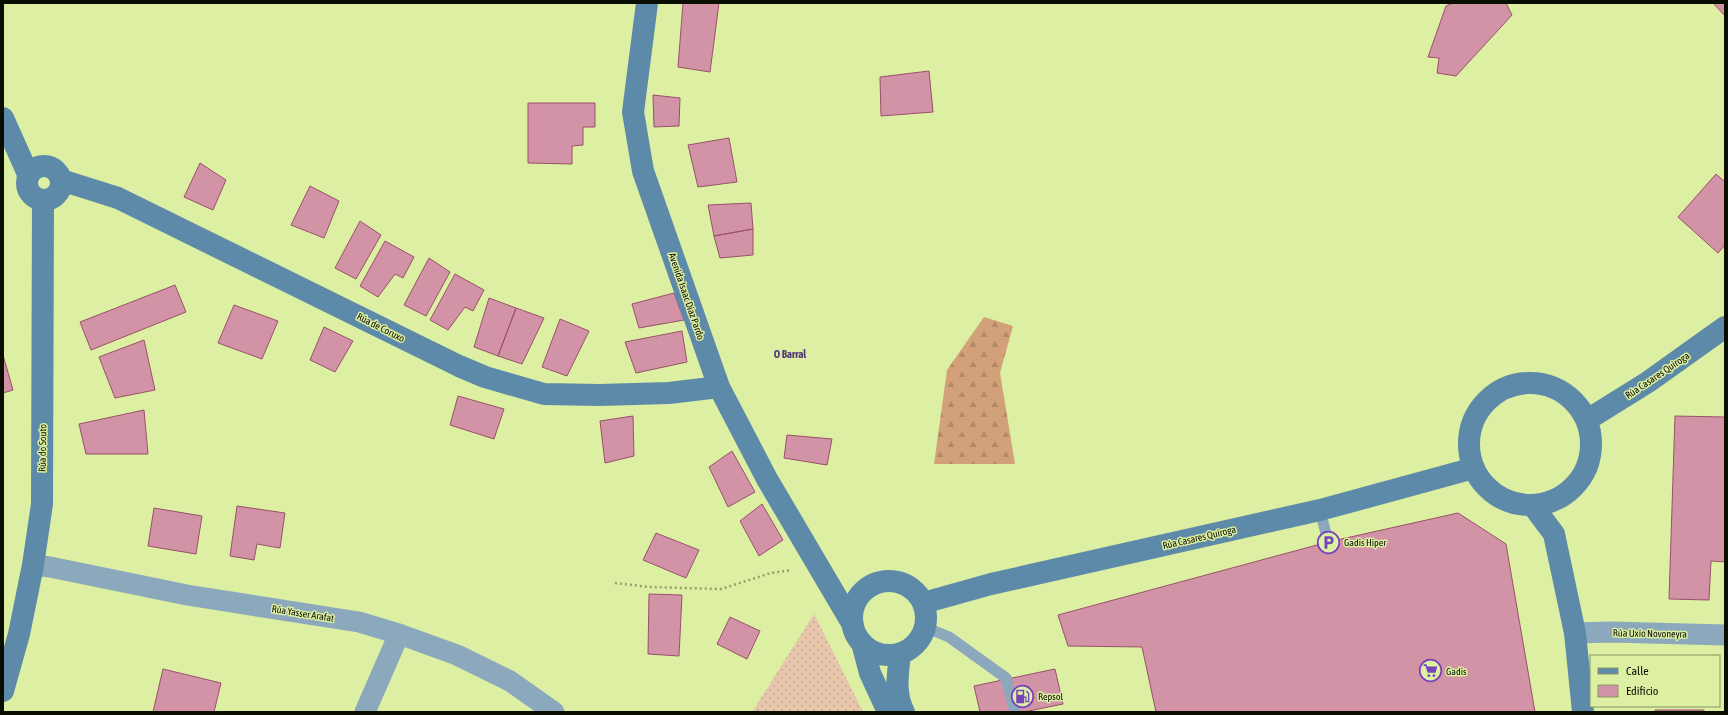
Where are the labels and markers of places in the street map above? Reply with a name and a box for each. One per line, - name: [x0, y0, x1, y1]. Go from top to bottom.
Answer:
- parking icon: Gadis Hiper: [1315, 529, 1341, 555]
- place label: Gadis Hiper: [1344, 537, 1387, 548]
- supermarket icon: Gadis: [1417, 658, 1443, 684]
- place label: Gadis: [1446, 666, 1467, 677]
- fuel station icon: Repsol: [1009, 683, 1035, 709]
- place label: Repsol: [1038, 691, 1064, 702]

